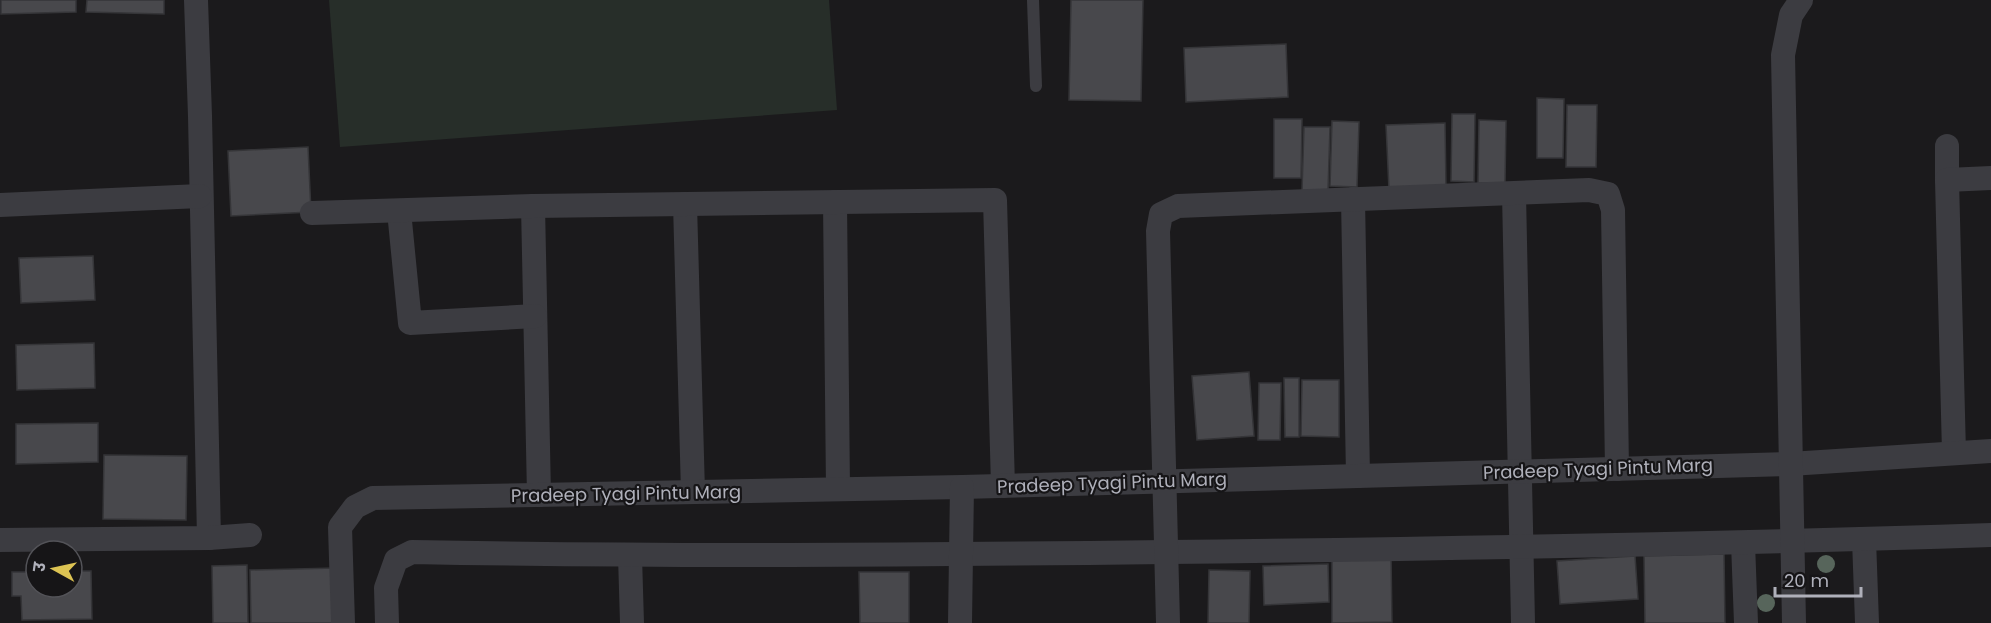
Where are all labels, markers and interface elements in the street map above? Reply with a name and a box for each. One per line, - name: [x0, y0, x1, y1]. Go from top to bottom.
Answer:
- street label: Pradeep Tyagi Pintu Marg: [1483, 452, 1713, 485]
- street label: Pradeep Tyagi Pintu Marg: [997, 466, 1227, 499]
- street label: Pradeep Tyagi Pintu Marg: [511, 479, 741, 508]
- north arrow: [24, 539, 84, 599]
- text: उ: [27, 560, 52, 574]
- scale bar: [1775, 560, 1860, 598]
- text: 20 m: [1784, 568, 1829, 593]

